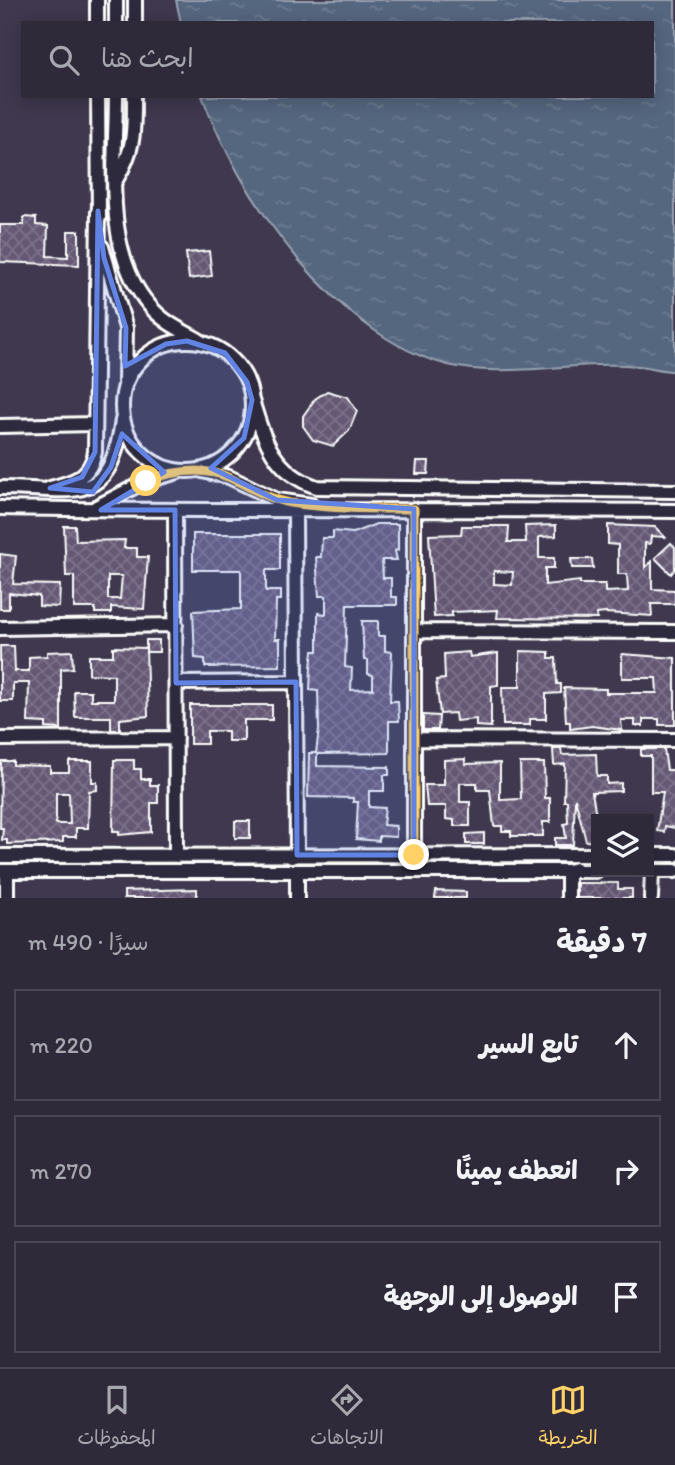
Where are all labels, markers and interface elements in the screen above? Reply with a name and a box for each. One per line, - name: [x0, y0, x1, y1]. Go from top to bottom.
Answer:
- search box: [21, 21, 654, 98]
- icon: search: [45, 41, 83, 79]
- text: ابحث هنا: [101, 42, 194, 74]
- route start: [130, 465, 161, 496]
- map controls: [591, 814, 654, 877]
- button: layers: [591, 814, 654, 877]
- route end: [398, 839, 429, 870]
- text: 7 دقيقة: [556, 923, 647, 960]
- text: سيرًا · 490 m: [28, 928, 148, 956]
- icon: ahead: [607, 1026, 645, 1064]
- text: تابع السير: [480, 1028, 578, 1060]
- text: 220 m: [30, 1031, 93, 1059]
- icon: right: [607, 1152, 645, 1190]
- text: انعطف يمينًا: [456, 1154, 578, 1186]
- text: 270 m: [30, 1157, 92, 1185]
- icon: arrive: [607, 1278, 645, 1316]
- text: الوصول إلى الوجهة: [384, 1280, 578, 1312]
- tab: المحفوظات: [77, 1381, 156, 1454]
- tab: الاتجاهات: [310, 1381, 384, 1454]
- tab: الخريطة: [538, 1381, 598, 1454]

